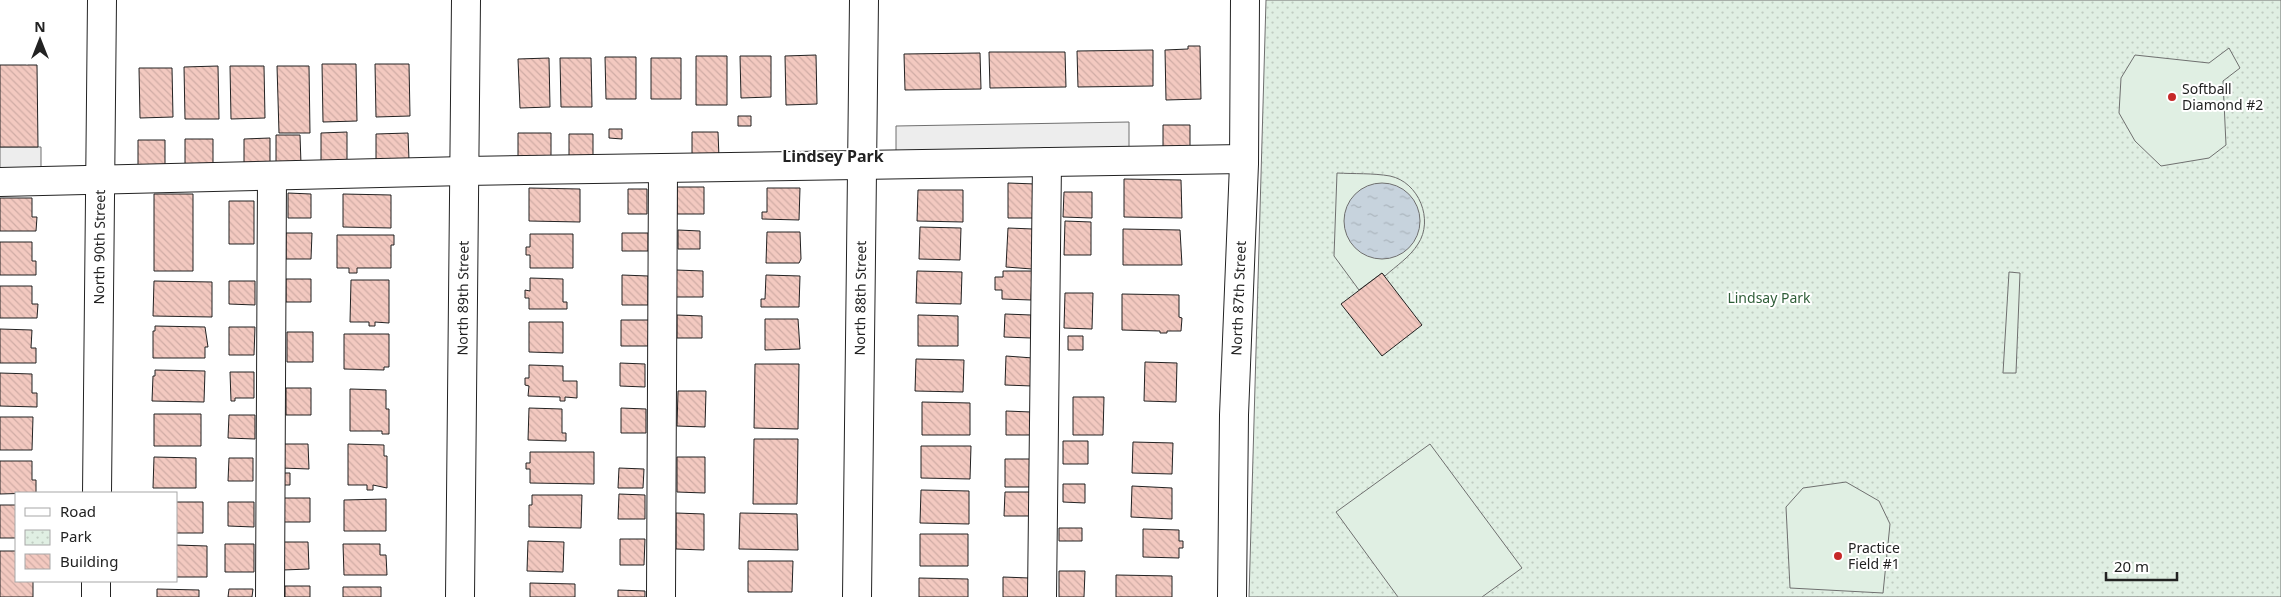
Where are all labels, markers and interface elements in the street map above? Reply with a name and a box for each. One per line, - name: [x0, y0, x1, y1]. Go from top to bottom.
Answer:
- north arrow: [15, 15, 65, 65]
- text: N: [34, 17, 46, 36]
- place label: Softball Diamond #2: [2182, 79, 2263, 114]
- marker: Softball Diamond #2: [2166, 91, 2178, 103]
- district label: Lindsey Park: [782, 145, 884, 167]
- street label: North 90th Street: [89, 190, 109, 305]
- street label: North 87th Street: [1226, 240, 1250, 356]
- street label: North 89th Street: [452, 241, 473, 356]
- street label: North 88th Street: [850, 241, 870, 356]
- park label: Lindsay Park: [1727, 288, 1811, 307]
- legend: [15, 492, 178, 582]
- text: Road: [60, 501, 96, 521]
- text: Park: [60, 526, 92, 546]
- place label: Practice Field #1: [1848, 538, 1900, 573]
- marker: Practice Field #1: [1832, 550, 1844, 562]
- scale bar: [2106, 550, 2177, 582]
- text: Building: [60, 551, 118, 571]
- text: 20 m: [2114, 556, 2149, 576]

